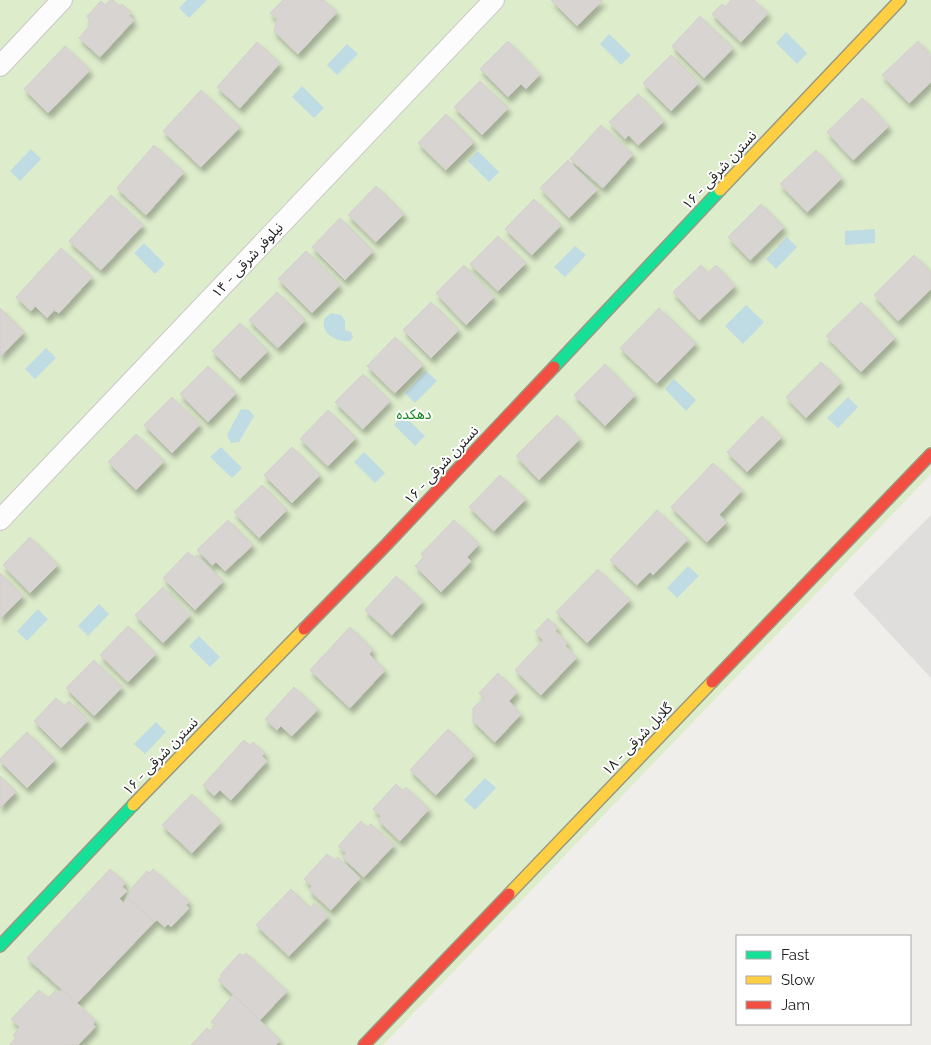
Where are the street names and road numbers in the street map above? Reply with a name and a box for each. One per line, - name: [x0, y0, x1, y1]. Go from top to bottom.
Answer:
- street label: نسترن شرقی - ۱۶: [679, 127, 760, 213]
- street label: نیلوفر شرقی - ۱۴: [208, 219, 287, 302]
- street label: نسترن شرقی - ۱۶: [401, 422, 482, 508]
- street label: گلایل شرقی - ۱۸: [599, 699, 676, 779]
- street label: نسترن شرقی - ۱۶: [119, 714, 202, 799]

